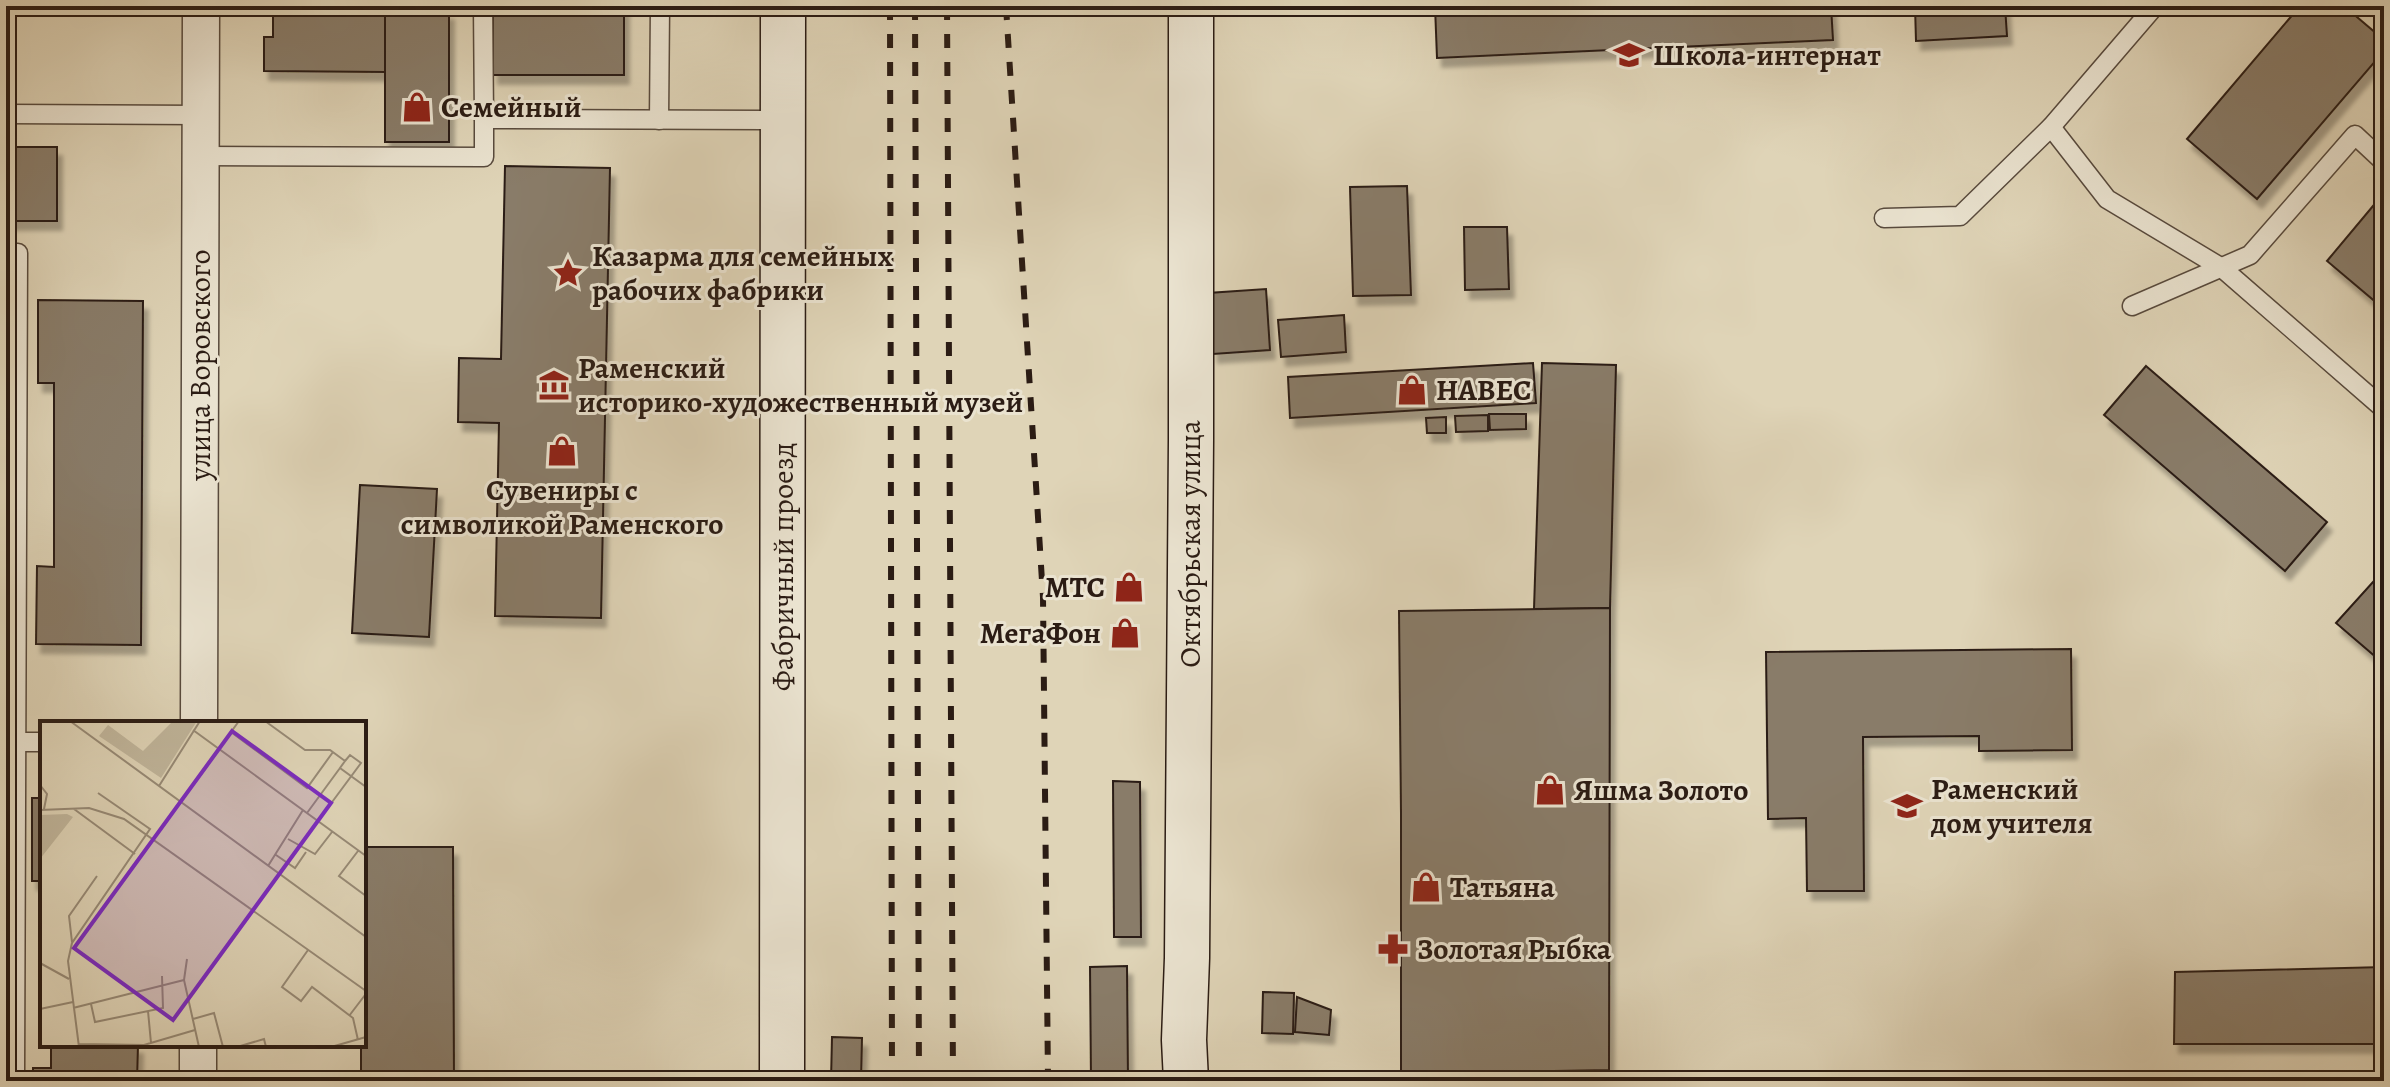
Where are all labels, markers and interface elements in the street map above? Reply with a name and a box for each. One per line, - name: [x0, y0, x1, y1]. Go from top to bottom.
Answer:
- place label: Школа-интернат: [1653, 35, 1881, 75]
- school or university icon: Школа-интернат: [1612, 38, 1646, 72]
- place label: Семейный: [441, 87, 582, 127]
- shop icon: Семейный: [400, 90, 434, 124]
- place label: Казарма для семейных рабочих фабрики: [592, 236, 893, 310]
- street label: улица Воровского: [180, 249, 220, 482]
- place icon: Казарма для семейных рабочих фабрики: [551, 256, 585, 290]
- place label: Раменский историко-художественный музей: [578, 348, 1023, 422]
- museum icon: Раменский историко-художественный музей: [537, 368, 571, 402]
- place label: НАВЕС: [1436, 370, 1532, 410]
- shop icon: НАВЕС: [1395, 373, 1429, 407]
- street label: Октябрьская улица: [1170, 420, 1210, 668]
- shop icon: Сувениры с символикой Раменского: [545, 434, 579, 468]
- street label: Фабричный проезд: [763, 443, 803, 691]
- place label: Сувениры с символикой Раменского: [401, 470, 723, 544]
- place label: МТС: [1045, 567, 1105, 607]
- shop icon: МТС: [1112, 570, 1146, 604]
- place label: МегаФон: [980, 613, 1101, 653]
- shop icon: МегаФон: [1108, 616, 1142, 650]
- inset map: [40, 721, 366, 1047]
- place label: Раменский дом учителя: [1930, 769, 2093, 843]
- place label: Яшма Золото: [1574, 770, 1748, 810]
- shop icon: Яшма Золото: [1533, 773, 1567, 807]
- school or university icon: Раменский дом учителя: [1890, 789, 1924, 823]
- place label: Татьяна: [1450, 867, 1555, 907]
- shop icon: Татьяна: [1409, 870, 1443, 904]
- place label: Золотая Рыбка: [1417, 929, 1612, 969]
- pharmacy icon: Золотая Рыбка: [1376, 932, 1410, 966]

